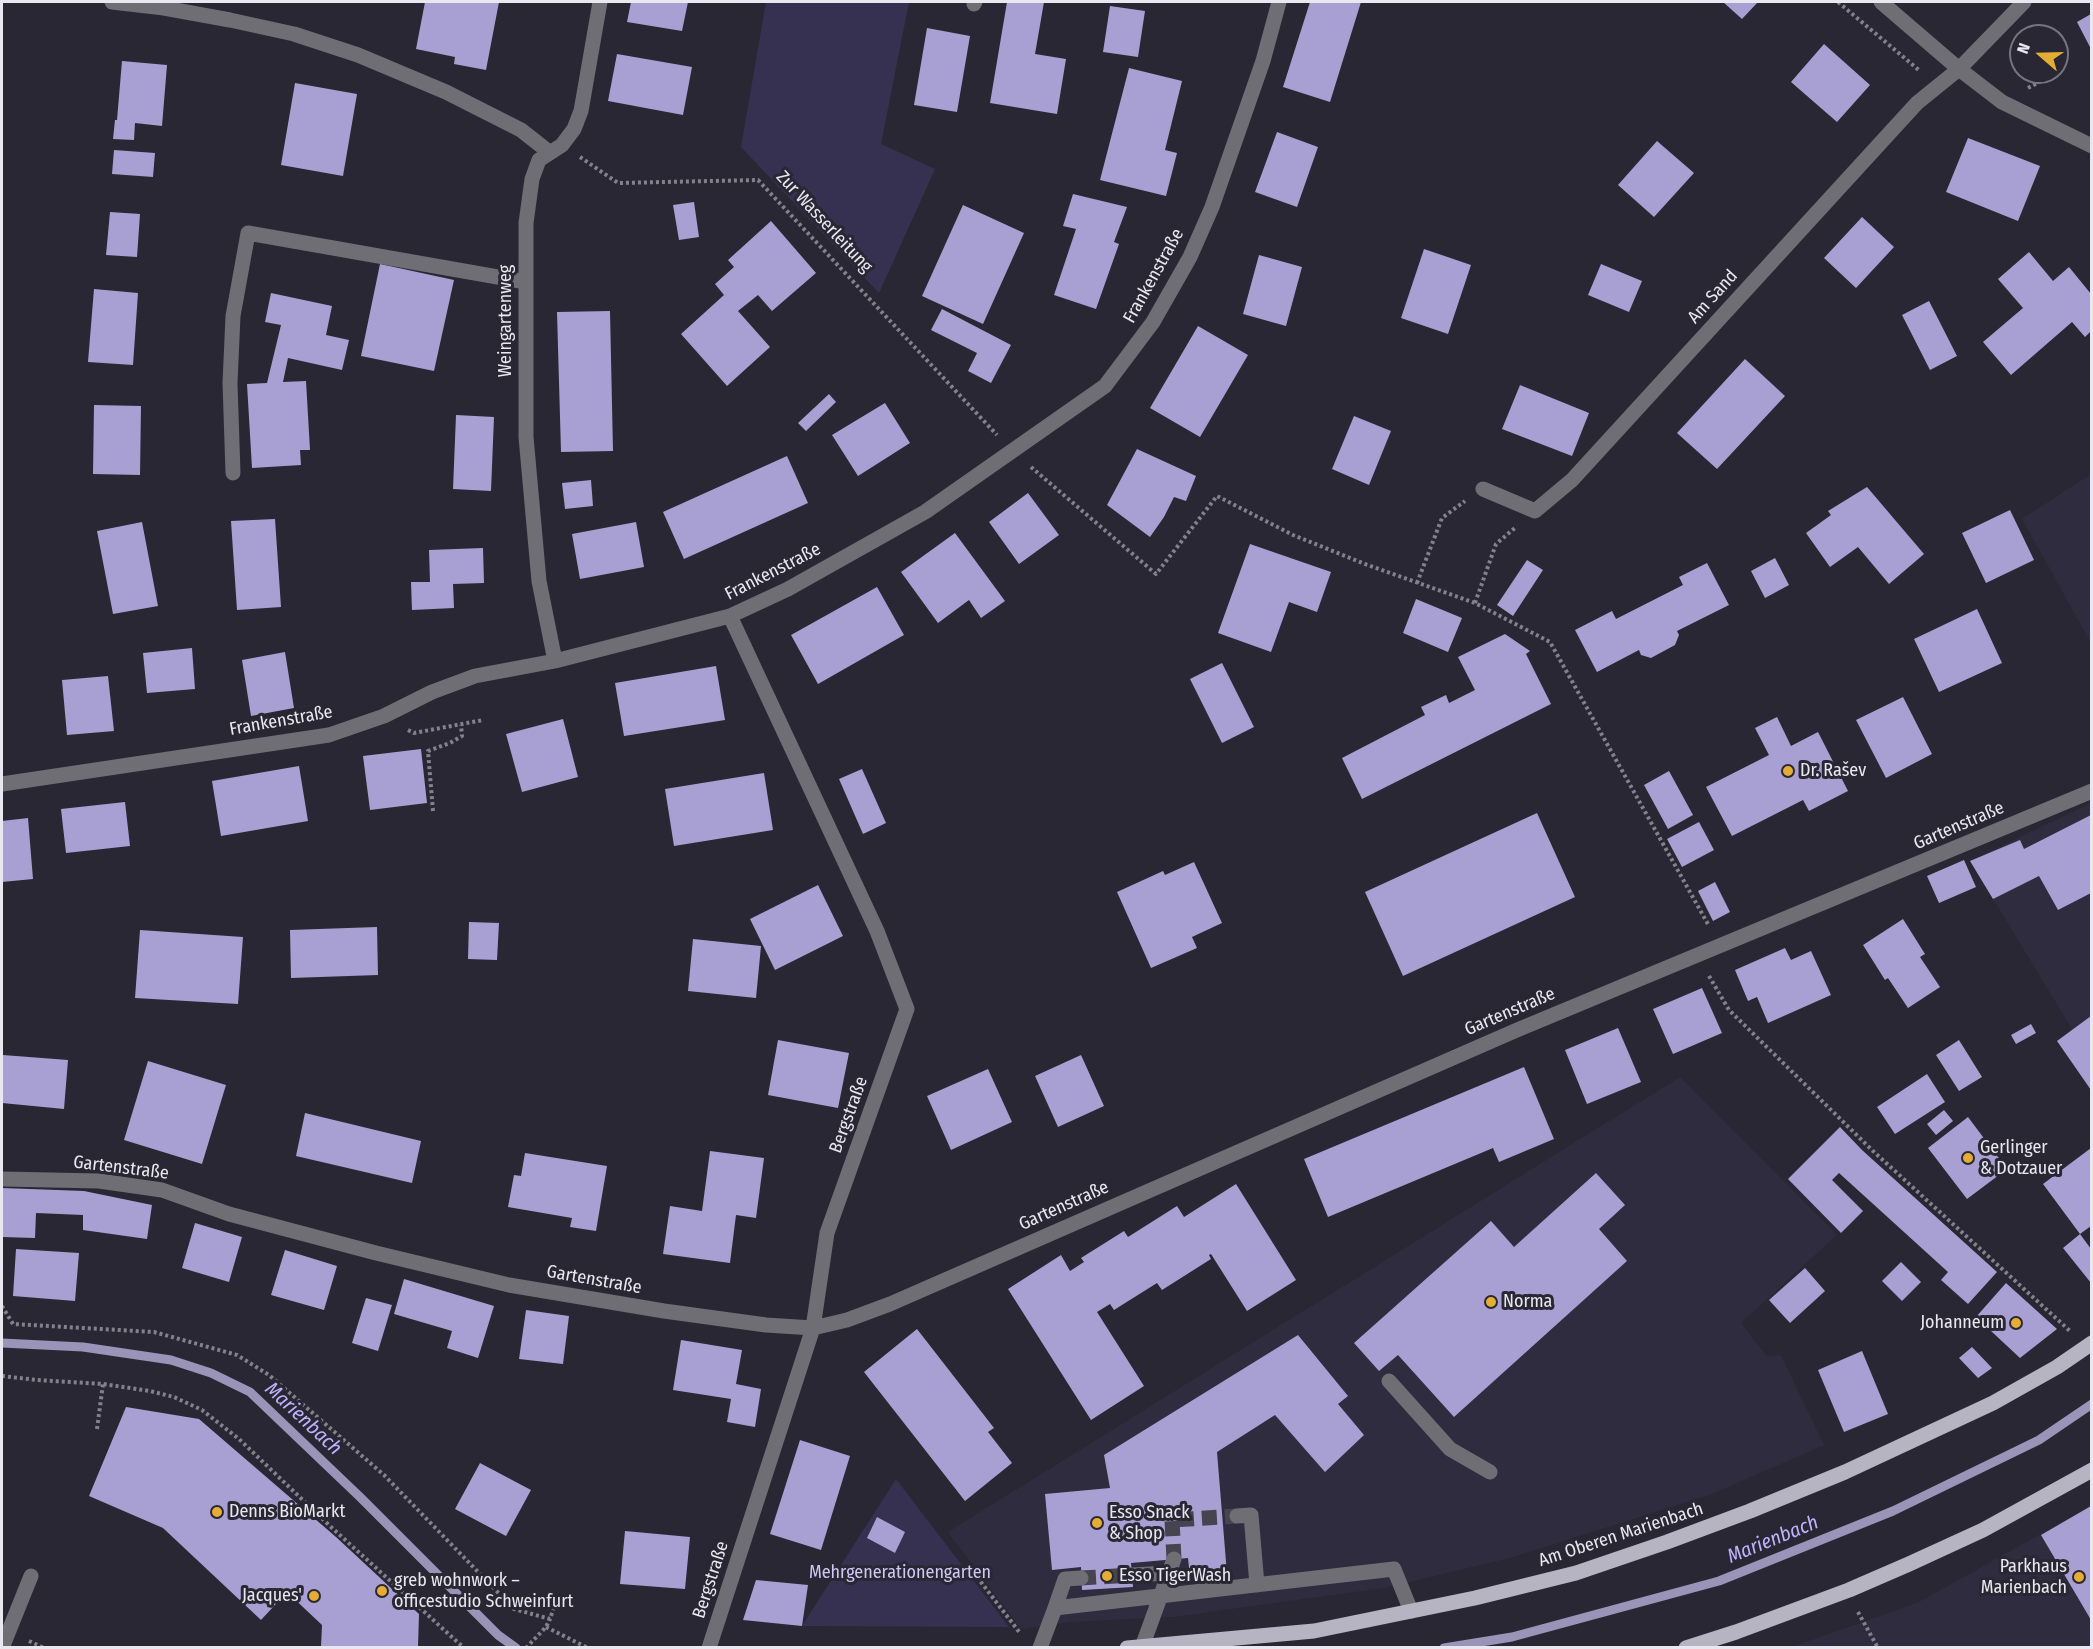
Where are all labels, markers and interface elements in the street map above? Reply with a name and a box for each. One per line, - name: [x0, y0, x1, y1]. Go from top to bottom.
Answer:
- north arrow: [2009, 24, 2069, 84]
- text: N: [2013, 41, 2034, 56]
- street label: Zur Wasserleitung: [771, 167, 877, 277]
- street label: Frankenstraße: [1119, 225, 1189, 327]
- street label: Weingartenweg: [495, 265, 517, 377]
- street label: Am Sand: [1683, 266, 1743, 328]
- street label: Frankenstraße: [722, 539, 824, 605]
- street label: Frankenstraße: [228, 701, 334, 741]
- place label: Dr. Rašev: [1800, 760, 1866, 782]
- marker: Dr. Rašev: [1781, 764, 1795, 778]
- street label: Gartenstraße: [1911, 797, 2007, 855]
- street label: Gartenstraße: [1462, 983, 1558, 1041]
- street label: Bergstraße: [825, 1074, 873, 1156]
- place label: Gerlinger & Dotzauer: [1980, 1137, 2062, 1180]
- street label: Gartenstraße: [72, 1151, 170, 1185]
- marker: Gerlinger & Dotzauer: [1961, 1151, 1975, 1165]
- street label: Gartenstraße: [1016, 1177, 1112, 1235]
- street label: Gartenstraße: [545, 1261, 643, 1299]
- place label: Norma: [1503, 1291, 1552, 1313]
- marker: Norma: [1484, 1295, 1498, 1309]
- place label: Johanneum: [1920, 1312, 2004, 1334]
- marker: Johanneum: [2009, 1316, 2023, 1330]
- water label: Marienbach: [260, 1377, 346, 1461]
- street label: Am Oberen Marienbach: [1536, 1498, 1706, 1572]
- place label: Denns BioMarkt: [229, 1501, 345, 1523]
- place label: Esso Snack & Shop: [1109, 1502, 1190, 1544]
- marker: Denns BioMarkt: [210, 1505, 224, 1519]
- water label: Marienbach: [1724, 1511, 1822, 1569]
- marker: Esso Snack & Shop: [1090, 1516, 1104, 1530]
- street label: Bergstraße: [688, 1539, 734, 1621]
- place label: Parkhaus Marienbach: [1981, 1556, 2067, 1598]
- park label: Mehrgenerationengarten: [809, 1562, 991, 1584]
- place label: Esso TigerWash: [1119, 1565, 1231, 1587]
- marker: Esso TigerWash: [1100, 1569, 1114, 1583]
- place label: greb wohnwork – officestudio Schweinfurt: [394, 1570, 573, 1612]
- marker: Parkhaus Marienbach: [2072, 1570, 2086, 1584]
- marker: greb wohnwork – officestudio Schweinfurt: [375, 1584, 389, 1598]
- place label: Jacques': [242, 1585, 302, 1607]
- marker: Jacques': [307, 1589, 321, 1603]

